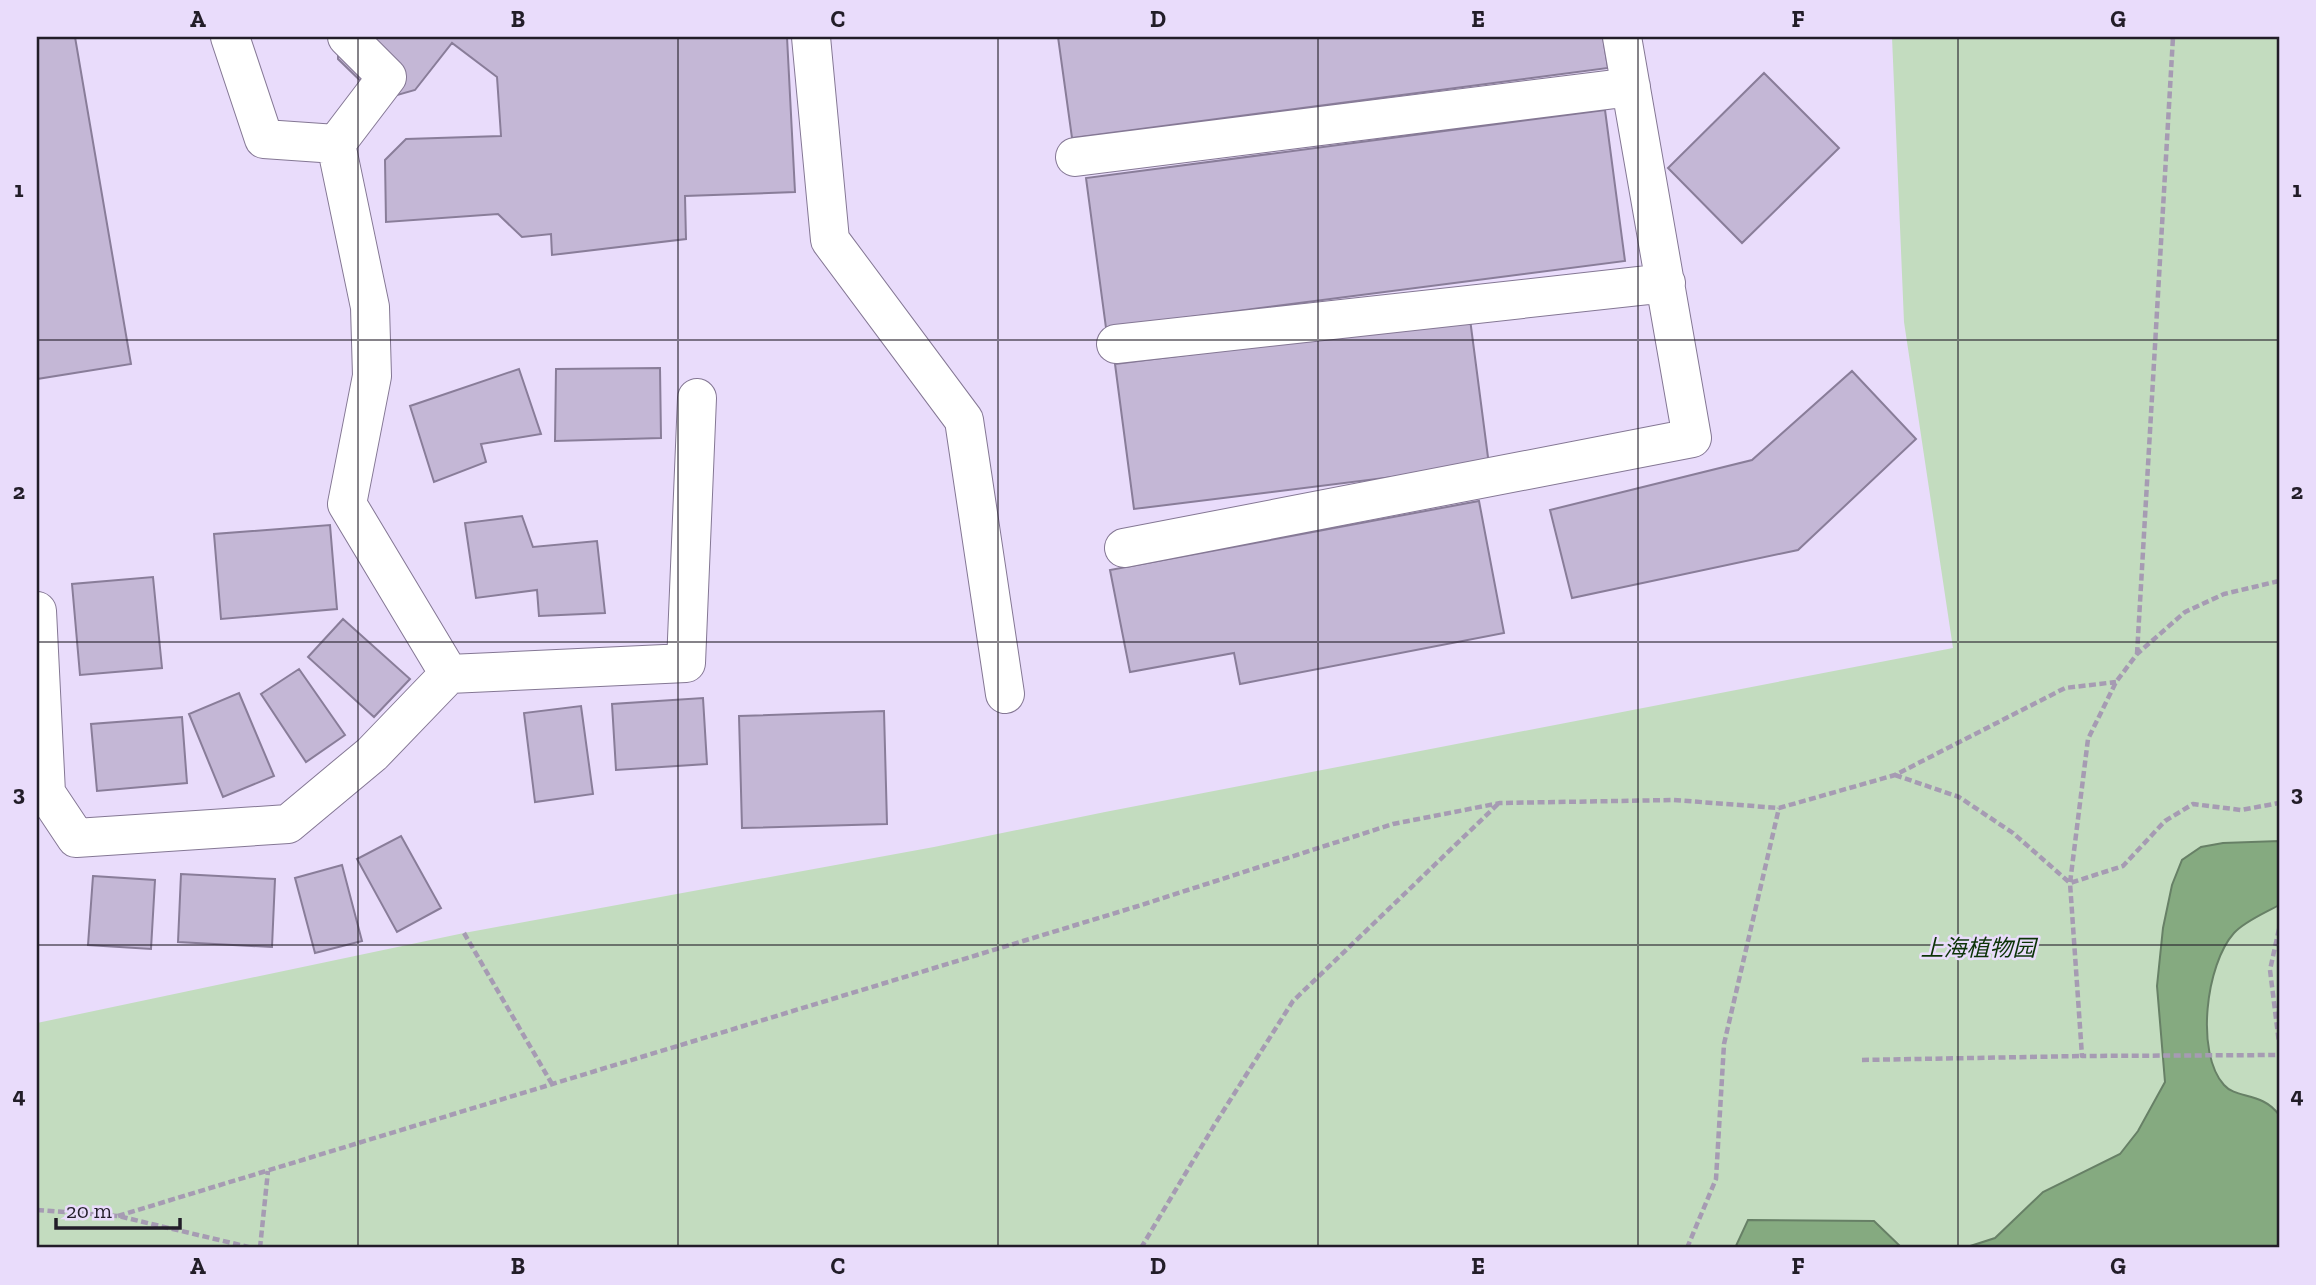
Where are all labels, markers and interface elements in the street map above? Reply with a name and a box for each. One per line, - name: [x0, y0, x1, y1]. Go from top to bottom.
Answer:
- text: A: [190, 5, 206, 33]
- text: B: [511, 5, 525, 33]
- text: C: [831, 5, 845, 33]
- text: D: [1150, 5, 1166, 33]
- text: E: [1471, 5, 1485, 33]
- text: F: [1791, 5, 1805, 33]
- text: G: [2110, 5, 2126, 33]
- text: 1: [14, 175, 24, 203]
- text: 1: [2292, 175, 2302, 203]
- text: 2: [13, 477, 25, 505]
- text: 2: [2291, 477, 2303, 505]
- text: 3: [13, 779, 25, 807]
- text: 3: [2291, 779, 2303, 807]
- park label: 上海植物园: [1921, 934, 2039, 962]
- text: 4: [12, 1081, 26, 1109]
- text: 4: [2290, 1081, 2304, 1109]
- scale bar: [56, 1187, 180, 1231]
- text: 20 m: [66, 1198, 112, 1223]
- text: A: [190, 1252, 206, 1280]
- text: B: [511, 1252, 525, 1280]
- text: C: [831, 1252, 845, 1280]
- text: D: [1150, 1252, 1166, 1280]
- text: E: [1471, 1252, 1485, 1280]
- text: F: [1791, 1252, 1805, 1280]
- text: G: [2110, 1252, 2126, 1280]

